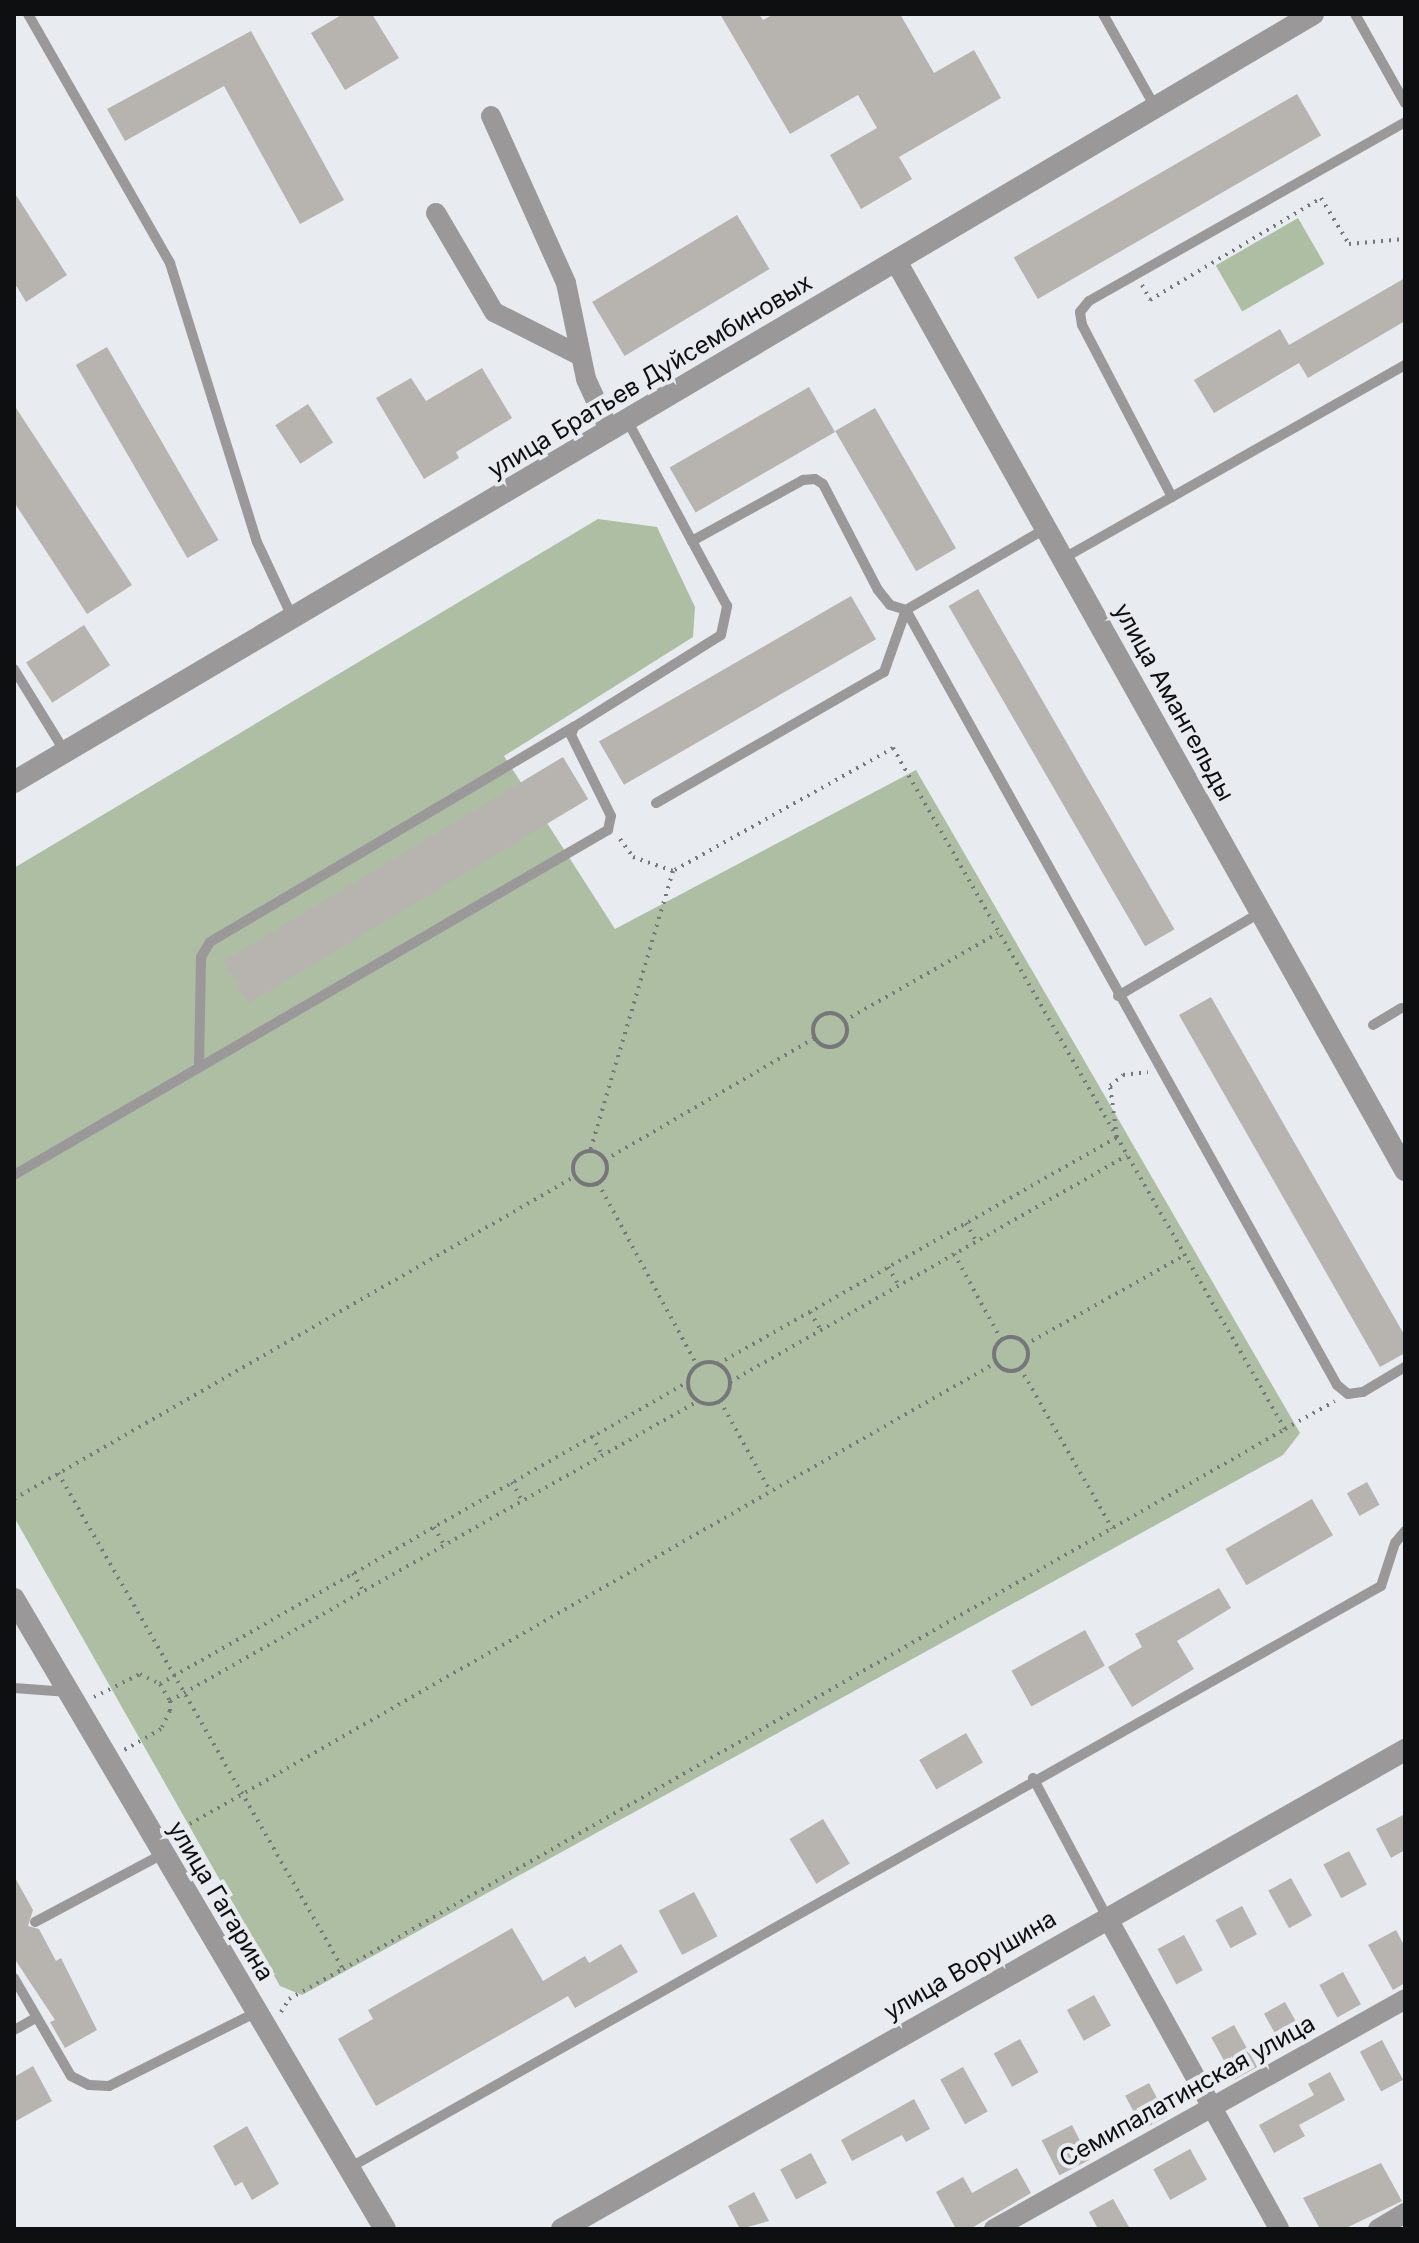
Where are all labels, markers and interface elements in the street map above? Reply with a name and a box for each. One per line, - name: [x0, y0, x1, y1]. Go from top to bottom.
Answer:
- street label: улица Братьев Дуйсембиновых: [483, 268, 817, 484]
- street label: улица Амангельды: [1108, 598, 1240, 806]
- street label: улица Гагарина: [162, 1816, 280, 1986]
- street label: улица Ворушина: [879, 1904, 1061, 2026]
- street label: Семипалатинская улица: [1054, 2009, 1320, 2173]

